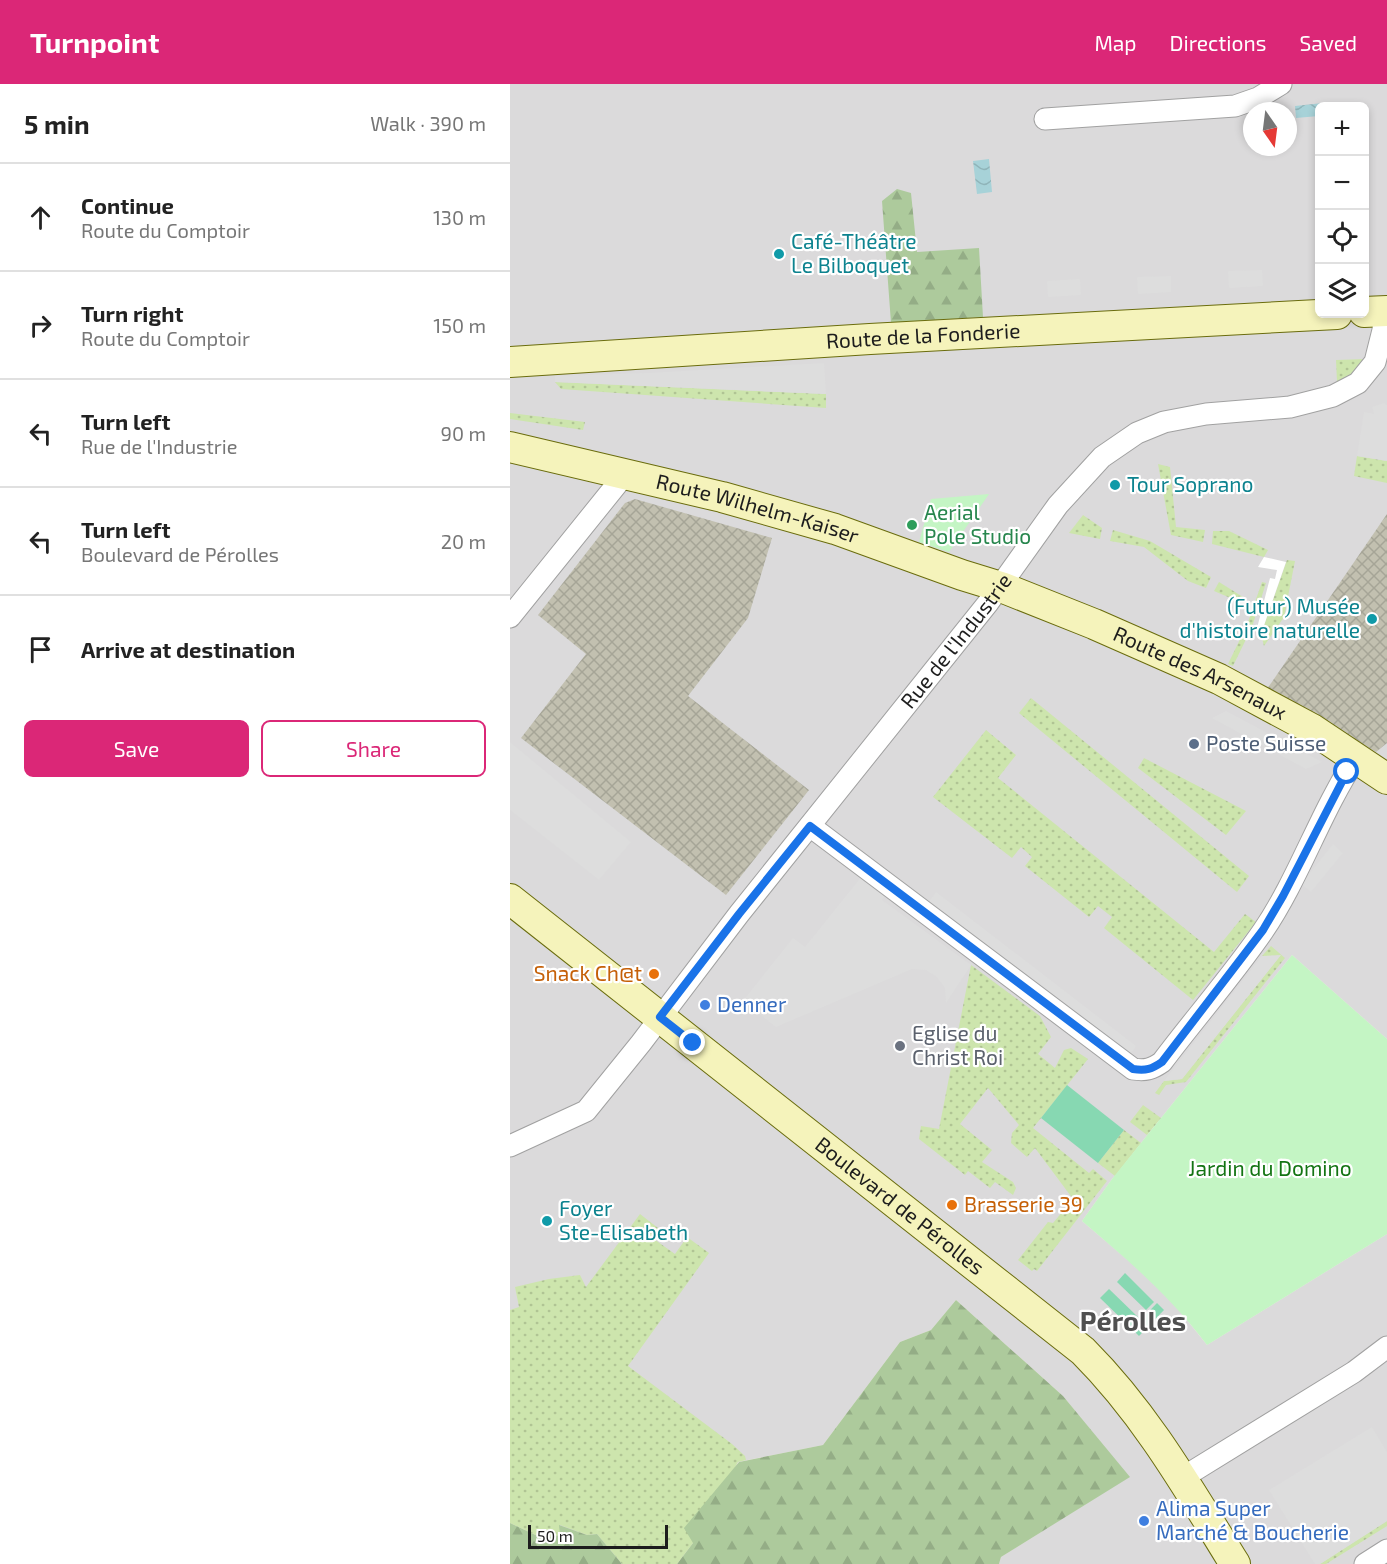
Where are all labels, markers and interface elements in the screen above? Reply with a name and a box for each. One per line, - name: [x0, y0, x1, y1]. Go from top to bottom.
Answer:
- text: Turnpoint: [30, 25, 159, 59]
- text: Map: [1094, 30, 1137, 55]
- text: Directions: [1170, 30, 1266, 55]
- text: Saved: [1299, 30, 1357, 55]
- north arrow: [1243, 102, 1297, 156]
- map controls: [1315, 102, 1369, 318]
- button: +: [1315, 102, 1369, 156]
- text: 5 min: [24, 108, 90, 139]
- text: Walk · 390 m: [370, 111, 486, 135]
- button: −: [1315, 156, 1369, 210]
- text: Continue: [81, 192, 174, 218]
- icon: ahead: [24, 201, 57, 234]
- text: 130 m: [433, 205, 486, 229]
- button: locate: [1315, 210, 1369, 264]
- text: Route du Comptoir: [81, 218, 250, 242]
- place label: Café-Théâtre Le Bilboquet: [791, 228, 917, 277]
- marker: Café-Théâtre Le Bilboquet: [772, 247, 786, 261]
- button: layers: [1315, 264, 1369, 318]
- text: Turn right: [81, 300, 183, 326]
- icon: right: [24, 309, 57, 342]
- text: 150 m: [433, 313, 486, 337]
- street label: Route de la Fonderie: [825, 317, 1021, 353]
- text: Route du Comptoir: [81, 326, 250, 350]
- text: Turn left: [81, 408, 170, 434]
- icon: left: [24, 417, 57, 450]
- text: 90 m: [441, 421, 486, 445]
- text: Rue de l'Industrie: [81, 434, 238, 458]
- street label: Route Wilhelm-Kaiser: [654, 468, 863, 548]
- place label: Tour Soprano: [1127, 471, 1253, 496]
- marker: Tour Soprano: [1108, 478, 1122, 492]
- place label: Aerial Pole Studio: [924, 499, 1031, 548]
- text: Turn left: [81, 516, 170, 542]
- marker: Aerial Pole Studio: [905, 518, 919, 532]
- icon: left: [24, 525, 57, 558]
- text: 20 m: [441, 529, 486, 553]
- text: Boulevard de Pérolles: [81, 542, 279, 566]
- street label: Rue de l'Industrie: [895, 568, 1016, 713]
- place label: (Futur) Musée d'histoire naturelle: [1179, 593, 1360, 642]
- marker: (Futur) Musée d'histoire naturelle: [1365, 612, 1379, 626]
- street label: Route des Arsenaux: [1110, 620, 1292, 724]
- icon: arrive: [24, 633, 57, 666]
- text: Arrive at destination: [81, 636, 295, 662]
- button: Save: [24, 720, 249, 777]
- button: Share: [261, 720, 486, 777]
- place label: Poste Suisse: [1206, 730, 1326, 755]
- marker: Poste Suisse: [1187, 737, 1201, 751]
- route start: [1333, 758, 1359, 784]
- place label: Snack Ch@t: [534, 960, 642, 985]
- marker: Snack Ch@t: [647, 967, 661, 981]
- place label: Denner: [717, 991, 787, 1016]
- marker: Denner: [698, 998, 712, 1012]
- place label: Eglise du Christ Roi: [912, 1020, 1003, 1069]
- route end: [679, 1029, 705, 1055]
- marker: Eglise du Christ Roi: [893, 1039, 907, 1053]
- street label: Boulevard de Pérolles: [811, 1131, 990, 1279]
- park label: Jardin du Domino: [1188, 1155, 1352, 1180]
- place label: Brasserie 39: [964, 1191, 1083, 1216]
- place label: Foyer Ste-Elisabeth: [559, 1195, 688, 1244]
- marker: Brasserie 39: [945, 1198, 959, 1212]
- marker: Foyer Ste-Elisabeth: [540, 1214, 554, 1228]
- district label: Pérolles: [1080, 1304, 1186, 1336]
- place label: Alima Super Marché & Boucherie: [1156, 1495, 1349, 1544]
- marker: Alima Super Marché & Boucherie: [1137, 1514, 1151, 1528]
- scale bar: [528, 1522, 668, 1550]
- text: 50 m: [537, 1526, 573, 1545]

